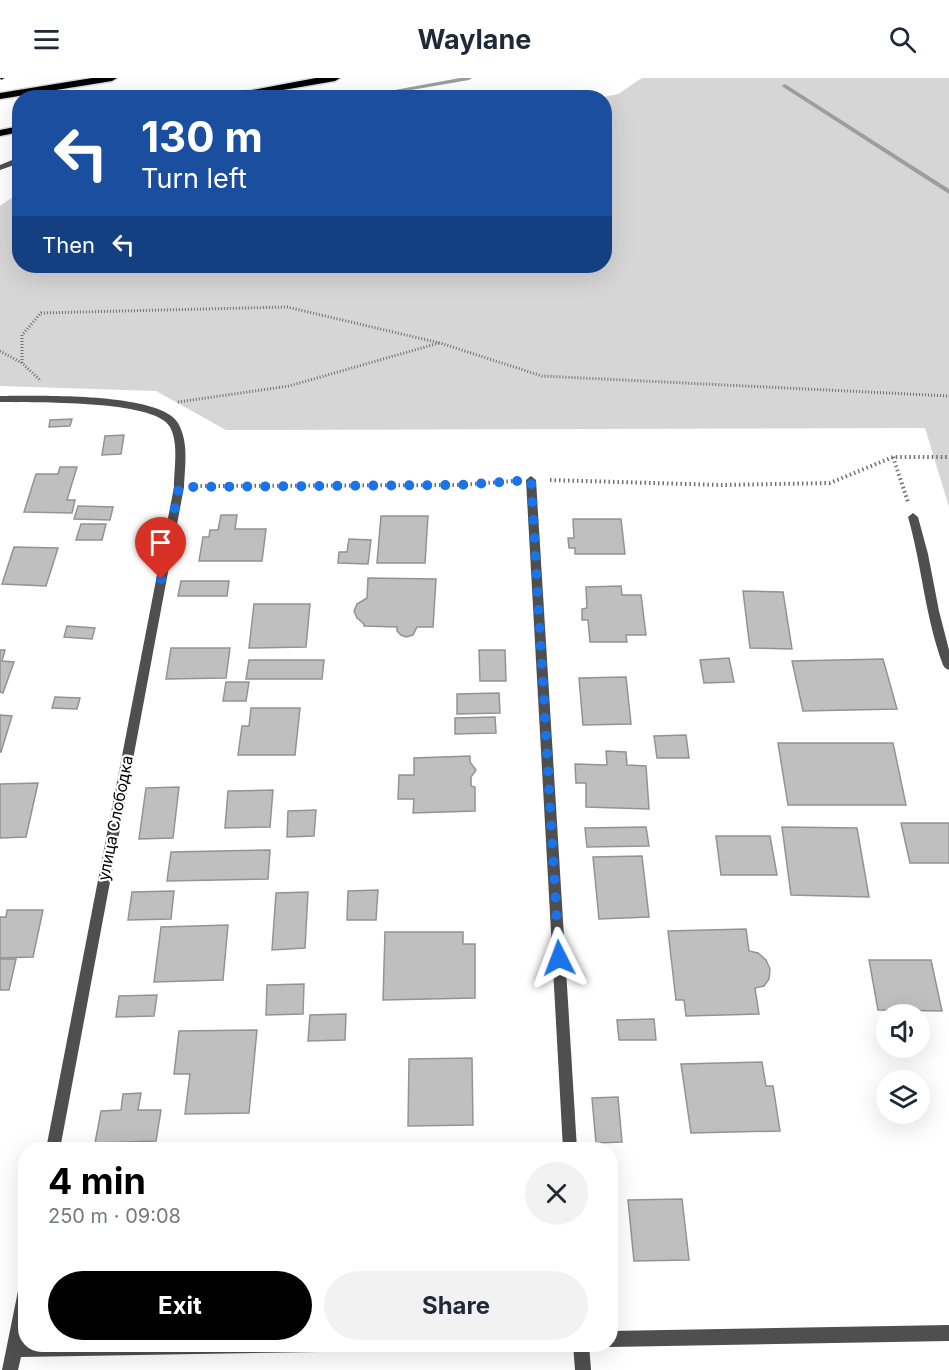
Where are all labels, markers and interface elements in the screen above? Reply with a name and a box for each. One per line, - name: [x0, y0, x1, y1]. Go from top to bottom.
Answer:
- icon: menu: [30, 23, 63, 56]
- text: Waylane: [418, 23, 531, 56]
- icon: search: [886, 23, 919, 56]
- text: 130 m: [141, 111, 263, 162]
- icon: left: [42, 114, 120, 192]
- text: Turn left: [141, 162, 247, 195]
- icon: left: [107, 228, 140, 261]
- text: Then: [42, 232, 95, 258]
- pin: [135, 517, 186, 579]
- icon: arrive: [144, 526, 177, 559]
- street label: улица Слободка: [93, 754, 137, 882]
- position arrow: [527, 926, 591, 990]
- map controls: [876, 1004, 930, 1124]
- button: sound: [876, 1004, 930, 1058]
- button: layers: [876, 1070, 930, 1124]
- text: 4 min: [48, 1159, 146, 1203]
- button: close: [525, 1162, 588, 1225]
- text: 250 m · 09:08: [48, 1204, 181, 1228]
- button: Exit: [48, 1271, 312, 1340]
- button: Share: [324, 1271, 588, 1340]

